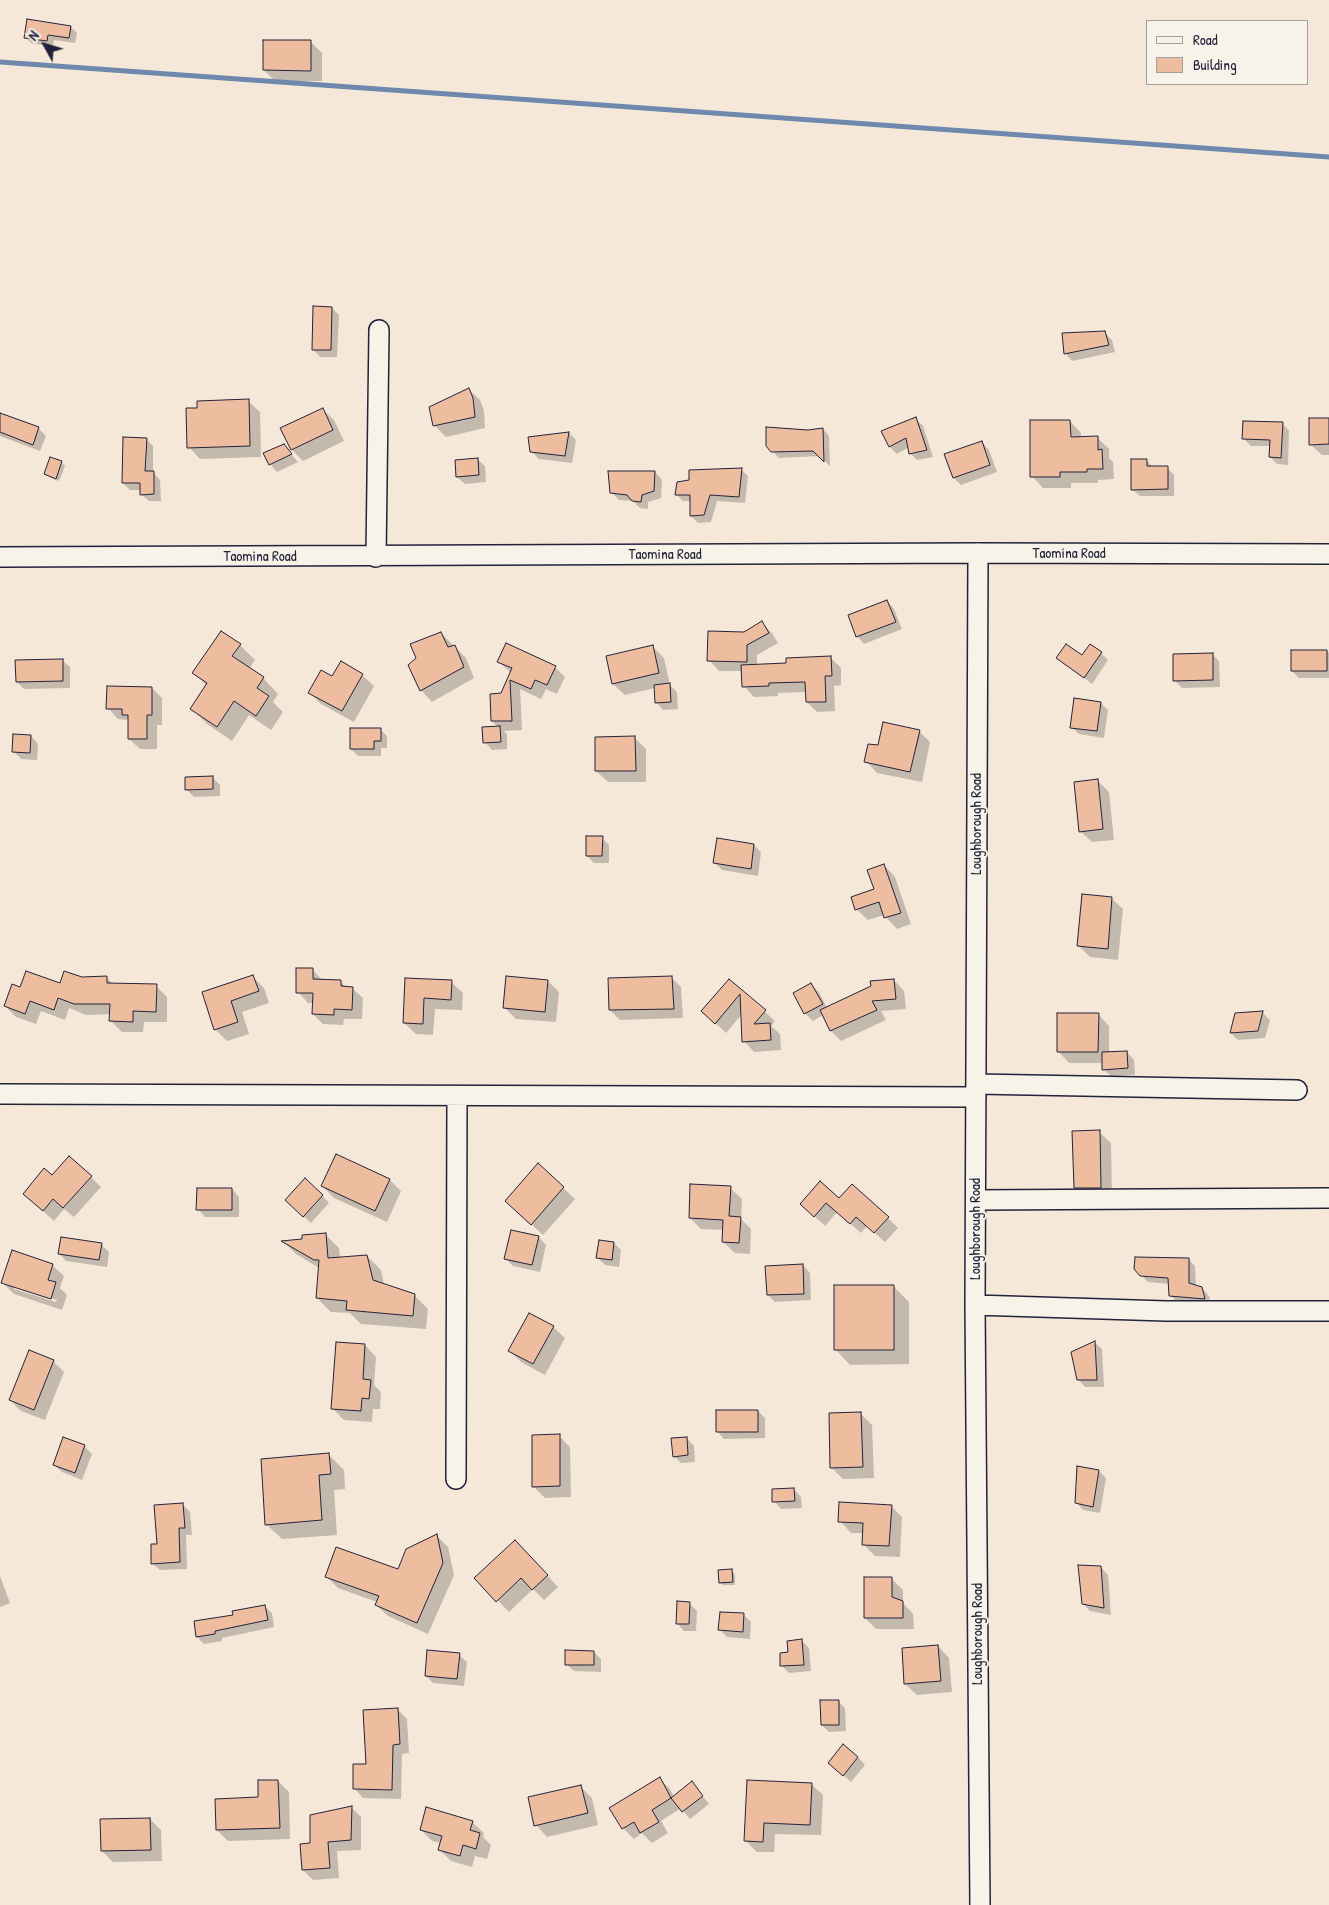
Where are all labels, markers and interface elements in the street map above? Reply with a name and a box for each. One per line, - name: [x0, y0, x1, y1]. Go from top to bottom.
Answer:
- north arrow: [20, 20, 70, 70]
- legend: [1146, 20, 1309, 85]
- text: N: [23, 26, 43, 44]
- text: Road: [1193, 29, 1218, 50]
- text: Building: [1193, 54, 1237, 75]
- street label: Taomina Road: [1032, 545, 1106, 563]
- street label: Taomina Road: [628, 546, 702, 564]
- street label: Taomina Road: [223, 548, 297, 566]
- street label: Loughborough Road: [968, 773, 986, 875]
- street label: Loughborough Road: [967, 1178, 985, 1280]
- street label: Loughborough Road: [969, 1583, 987, 1685]

